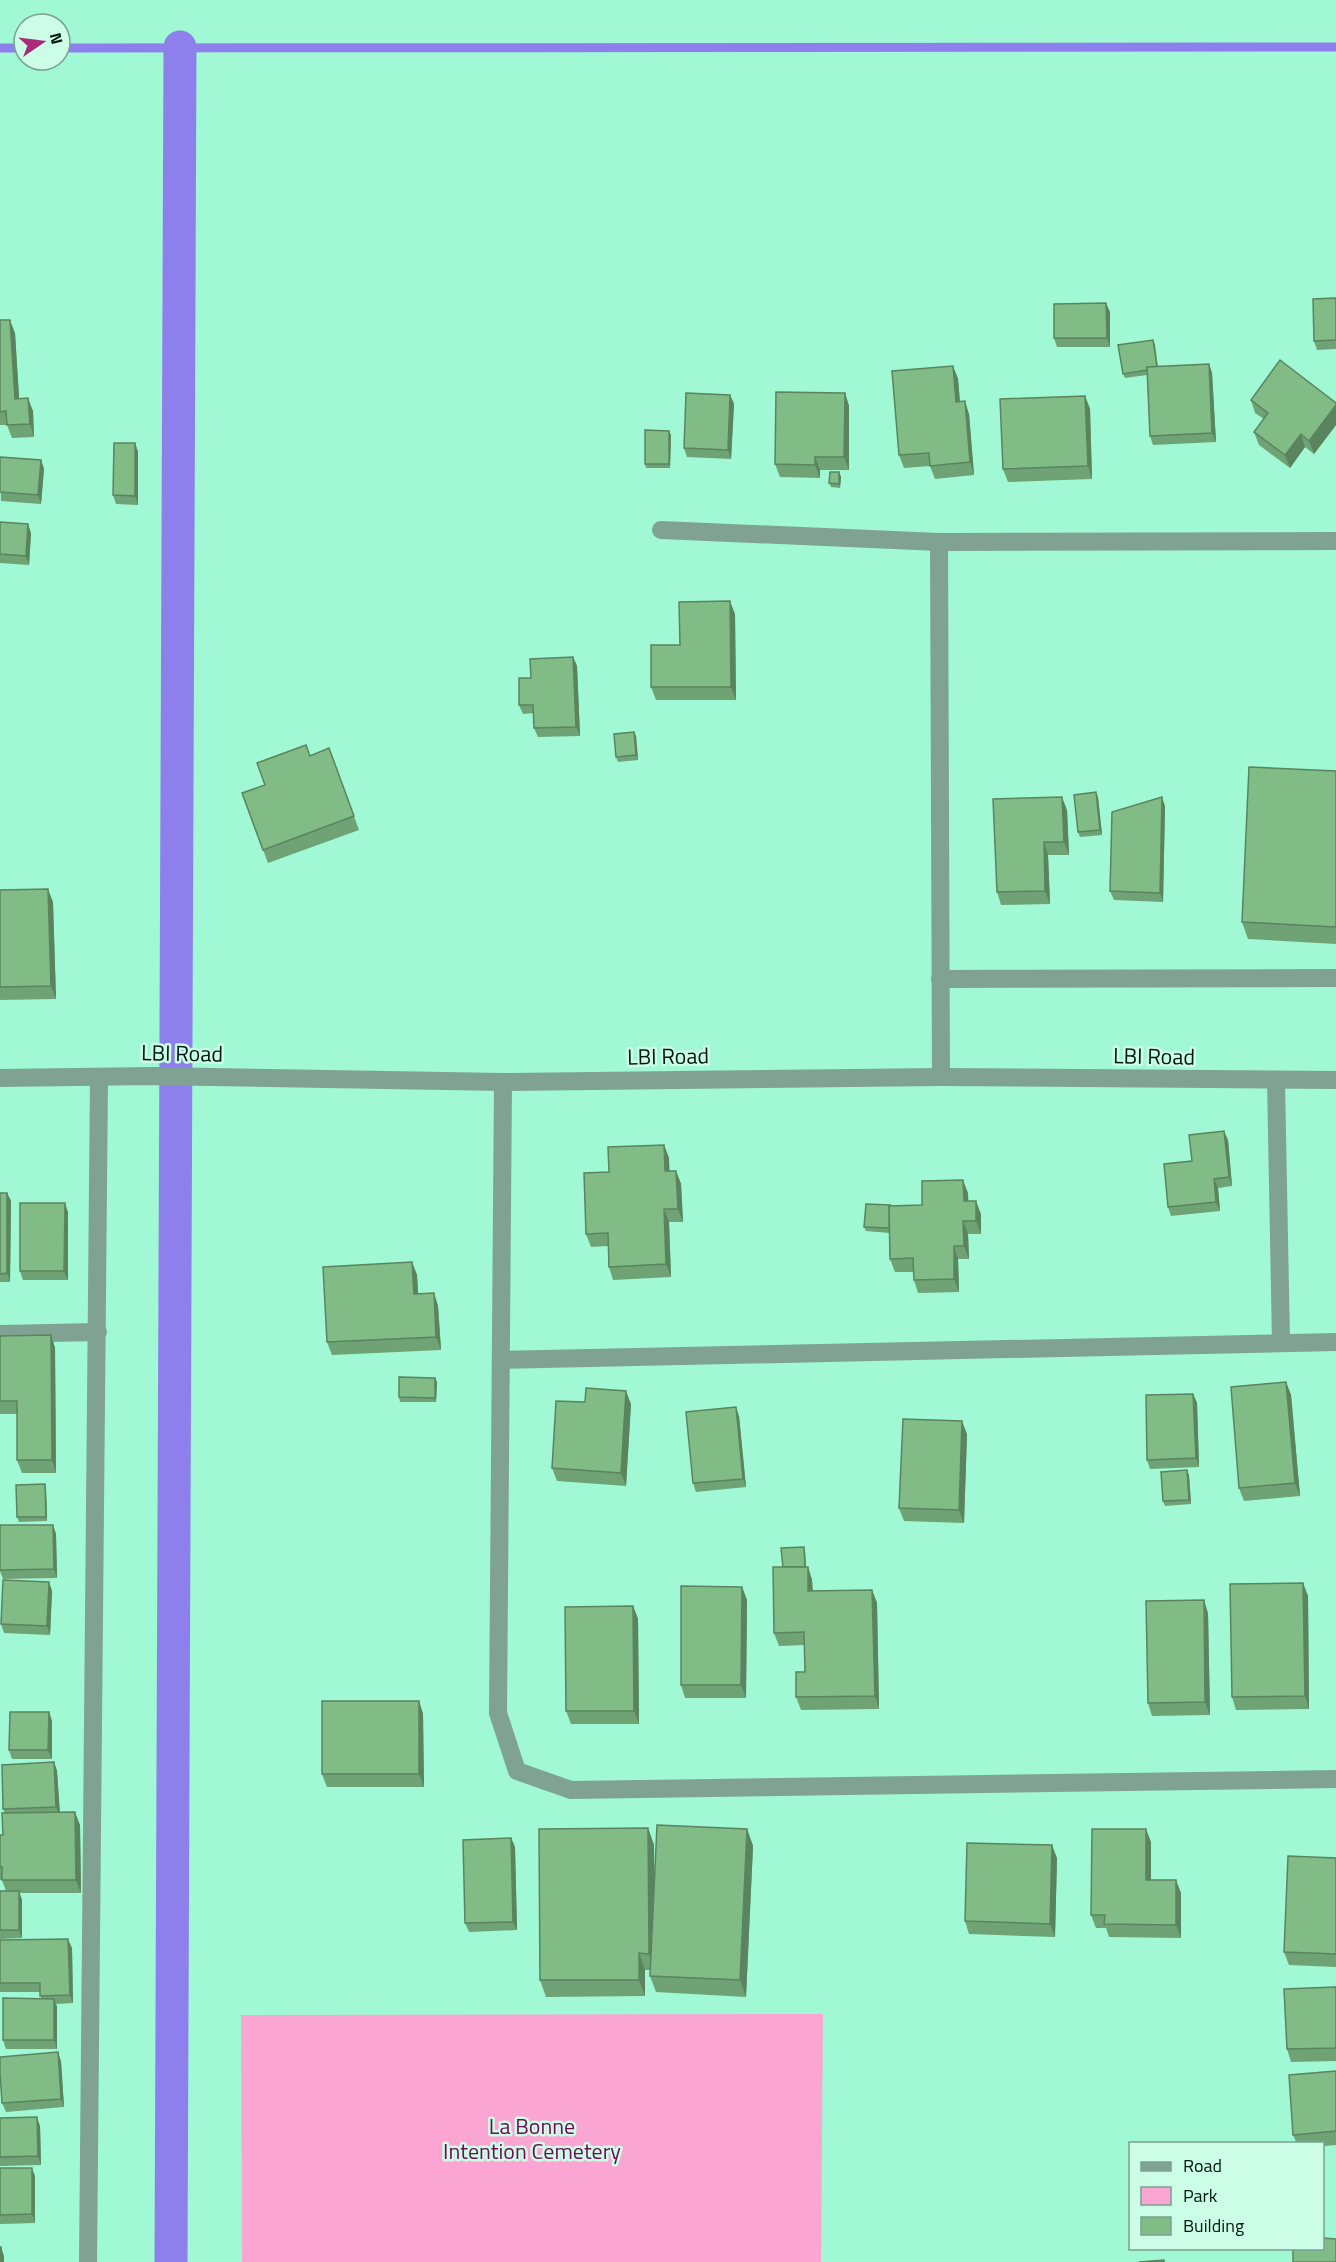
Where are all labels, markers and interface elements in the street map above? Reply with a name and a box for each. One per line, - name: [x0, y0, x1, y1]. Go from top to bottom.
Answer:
- north arrow: [12, 12, 72, 72]
- text: N: [44, 30, 70, 47]
- street label: LBI Road: [141, 1035, 223, 1071]
- street label: LBI Road: [627, 1038, 709, 1074]
- street label: LBI Road: [1113, 1038, 1195, 1074]
- park label: La Bonne Intention Cemetery: [443, 2109, 621, 2168]
- legend: [1129, 2142, 1324, 2250]
- text: Road: [1183, 2152, 1222, 2179]
- text: Park: [1183, 2182, 1218, 2209]
- text: Building: [1183, 2212, 1244, 2239]

